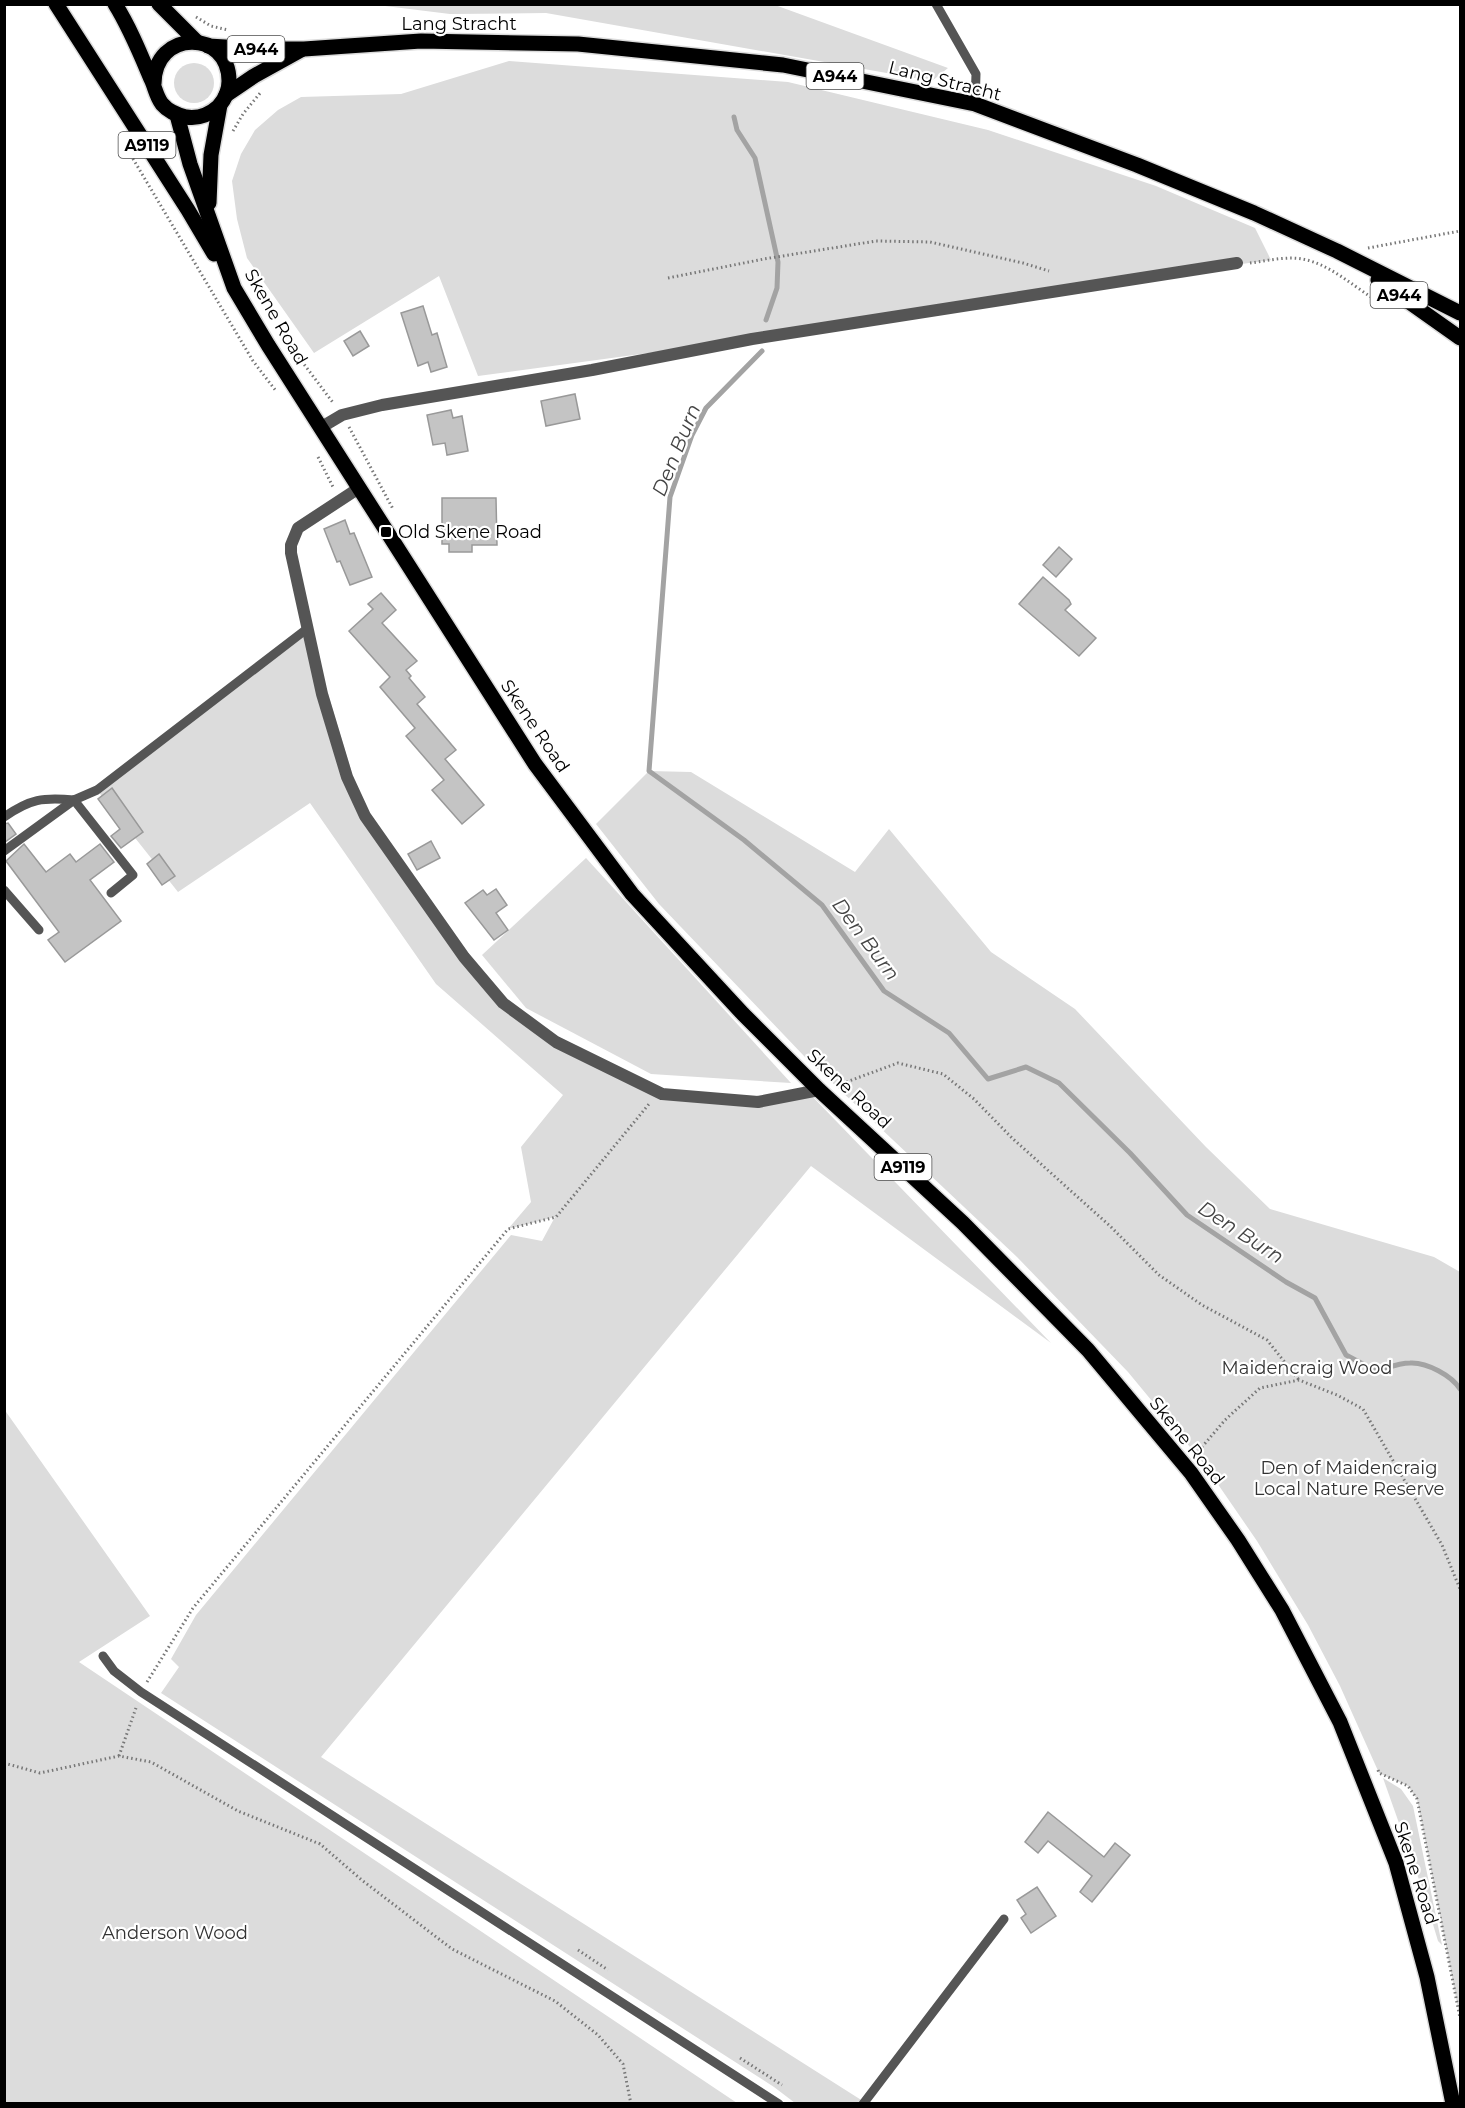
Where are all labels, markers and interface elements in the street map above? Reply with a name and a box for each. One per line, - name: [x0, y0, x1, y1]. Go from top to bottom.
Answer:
- street label: Lang Stracht: [401, 13, 517, 35]
- road number: A944: [228, 36, 284, 62]
- street label: Lang Stracht: [886, 56, 1004, 106]
- road number: A944: [806, 63, 864, 89]
- road number: A9119: [118, 132, 176, 158]
- street label: Skene Road: [240, 265, 312, 369]
- road number: A944: [1370, 282, 1428, 308]
- water label: Den Burn: [647, 400, 705, 500]
- place label: Old Skene Road: [398, 521, 542, 543]
- marker: Old Skene Road: [379, 525, 393, 539]
- street label: Skene Road: [496, 675, 574, 777]
- water label: Den Burn: [827, 893, 905, 985]
- street label: Skene Road: [802, 1044, 896, 1134]
- road number: A9119: [874, 1154, 932, 1180]
- water label: Den Burn: [1194, 1195, 1288, 1269]
- park label: Maidencraig Wood: [1222, 1357, 1392, 1379]
- street label: Skene Road: [1145, 1392, 1229, 1490]
- park label: Den of Maidencraig Local Nature Reserve: [1254, 1457, 1444, 1500]
- street label: Skene Road: [1389, 1819, 1443, 1927]
- park label: Anderson Wood: [102, 1922, 248, 1944]

